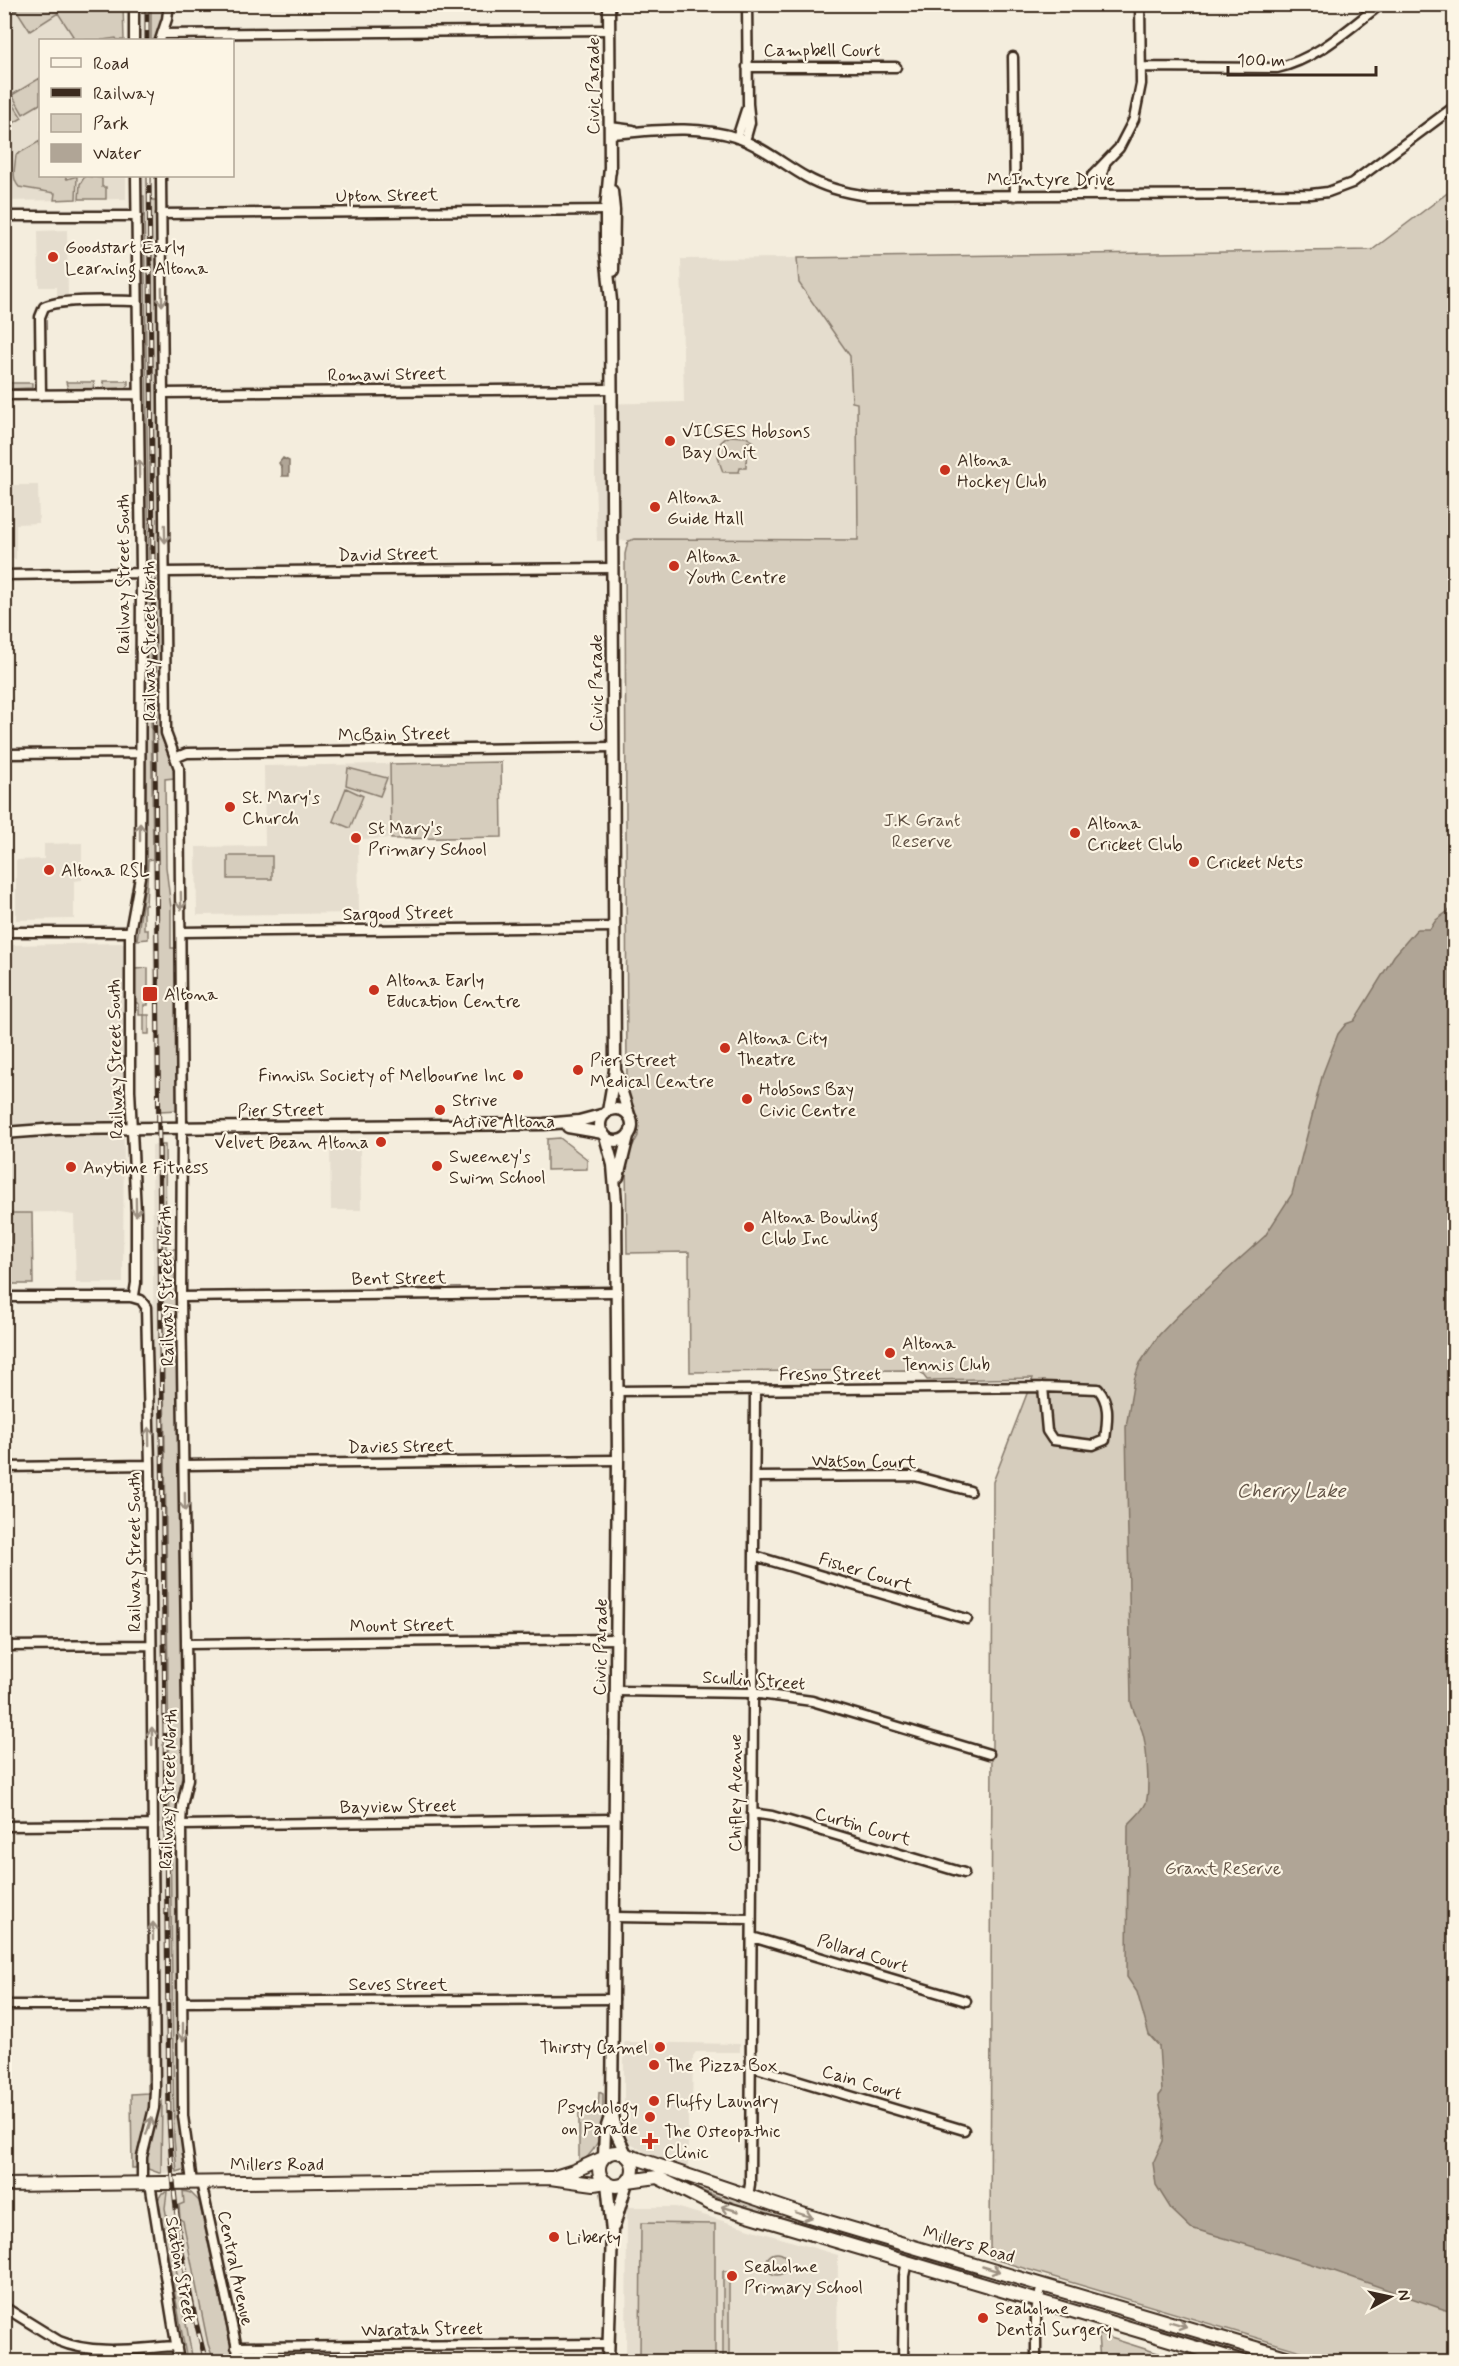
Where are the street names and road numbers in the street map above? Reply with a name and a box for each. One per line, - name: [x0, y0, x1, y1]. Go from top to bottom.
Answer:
- street label: Civic Parade: [582, 37, 606, 135]
- street label: Campbell Court: [763, 39, 881, 63]
- street label: McIntyre Drive: [987, 168, 1115, 192]
- street label: Upton Street: [336, 183, 439, 209]
- street label: Romawi Street: [327, 362, 447, 388]
- street label: Railway Street South: [112, 494, 136, 654]
- street label: David Street: [338, 542, 439, 568]
- street label: Railway Street North: [138, 561, 162, 721]
- street label: Civic Parade: [585, 634, 609, 732]
- street label: McBain Street: [338, 722, 451, 748]
- street label: Sargood Street: [342, 901, 454, 928]
- street label: Railway Street South: [103, 979, 129, 1139]
- street label: Pier Street: [237, 1098, 325, 1124]
- street label: Railway Street North: [154, 1205, 180, 1367]
- street label: Bent Street: [351, 1266, 447, 1292]
- street label: Fresno Street: [779, 1363, 881, 1387]
- street label: Davies Street: [348, 1434, 455, 1460]
- street label: Watson Court: [811, 1449, 917, 1475]
- street label: Railway Street South: [123, 1472, 147, 1632]
- street label: Fisher Court: [816, 1547, 916, 1599]
- street label: Civic Parade: [588, 1598, 614, 1696]
- street label: Mount Street: [349, 1613, 455, 1639]
- street label: Scullin Street: [702, 1665, 807, 1697]
- street label: Railway Street North: [154, 1708, 184, 1870]
- street label: Chifley Avenue: [724, 1734, 748, 1852]
- street label: Bayview Street: [340, 1794, 457, 1820]
- street label: Curtin Court: [812, 1802, 914, 1852]
- street label: Pollard Court: [814, 1929, 911, 1979]
- street label: Seves Street: [348, 1973, 448, 1997]
- street label: Cain Court: [819, 2059, 905, 2107]
- street label: Millers Road: [230, 2153, 324, 2177]
- street label: Central Avenue: [211, 2208, 259, 2328]
- street label: Station Street: [159, 2214, 201, 2324]
- street label: Millers Road: [920, 2220, 1017, 2269]
- street label: Waratah Street: [361, 2317, 483, 2343]

